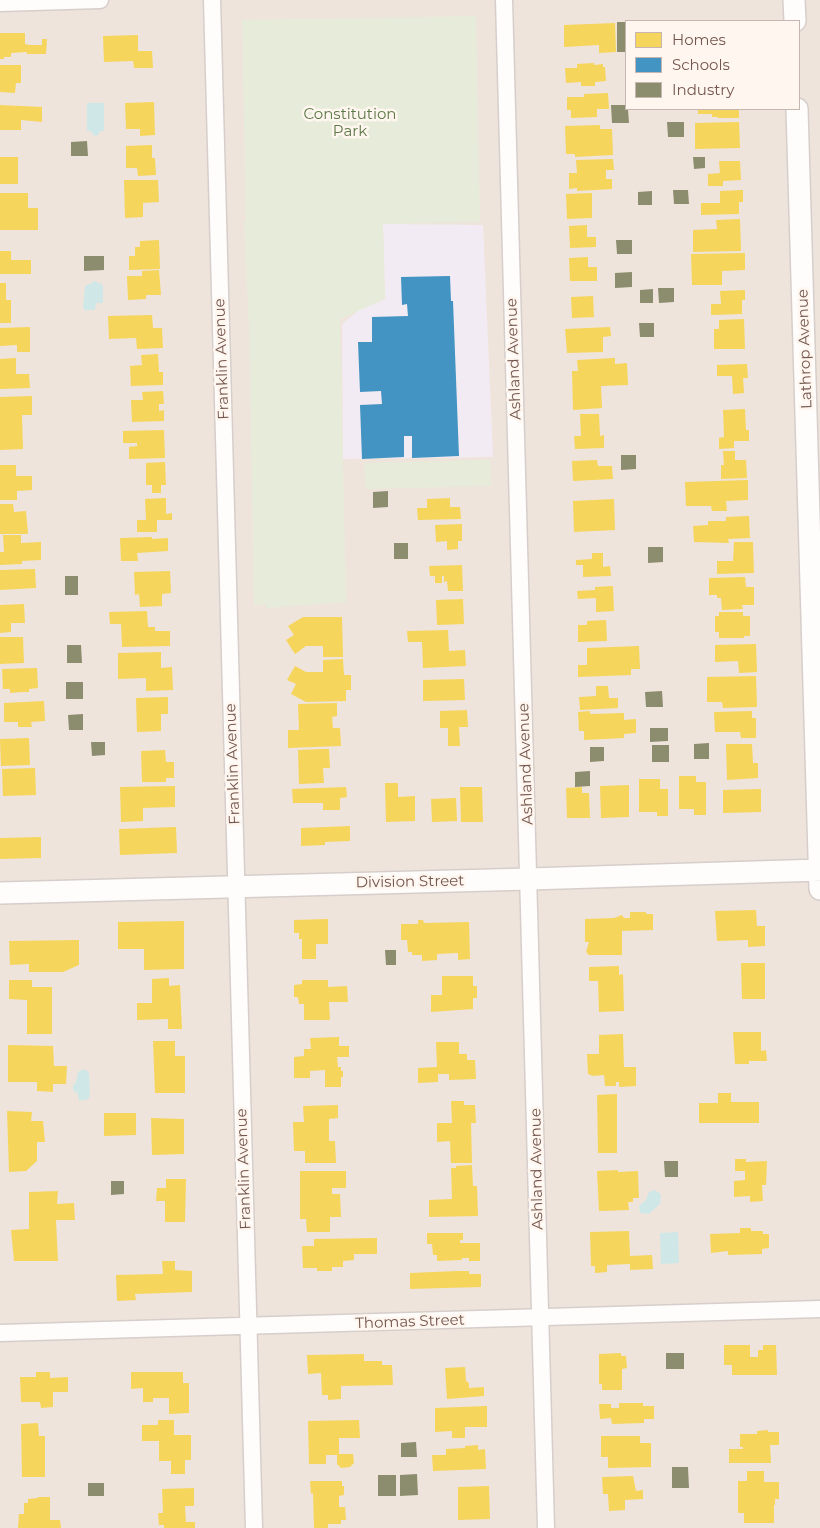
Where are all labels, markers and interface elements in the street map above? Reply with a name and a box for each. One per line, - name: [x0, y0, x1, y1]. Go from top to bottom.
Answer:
- legend: [625, 20, 800, 110]
- text: Homes: [672, 30, 726, 49]
- text: Schools: [672, 55, 730, 74]
- text: Industry: [672, 80, 734, 99]
- park label: Constitution Park: [304, 106, 396, 141]
- street label: Lathrop Avenue: [794, 289, 816, 409]
- street label: Franklin Avenue: [211, 298, 233, 420]
- street label: Ashland Avenue: [503, 298, 525, 420]
- street label: Franklin Avenue: [222, 703, 244, 825]
- street label: Ashland Avenue: [515, 703, 537, 825]
- street label: Division Street: [355, 872, 465, 892]
- street label: Franklin Avenue: [233, 1108, 255, 1230]
- street label: Ashland Avenue: [527, 1108, 547, 1230]
- street label: Thomas Street: [355, 1311, 465, 1333]

